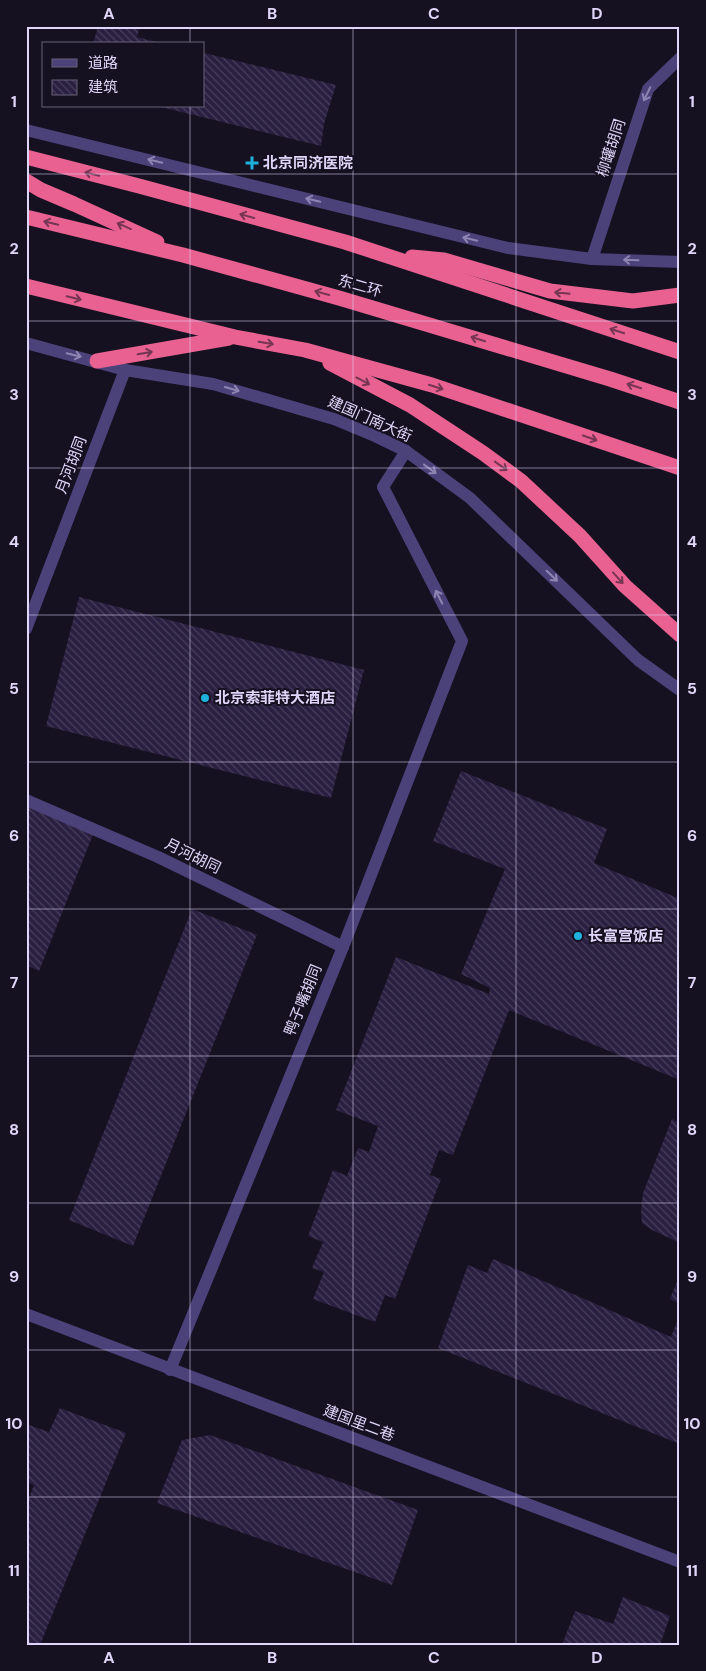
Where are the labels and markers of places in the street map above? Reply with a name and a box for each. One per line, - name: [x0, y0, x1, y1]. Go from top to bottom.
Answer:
- place label: 北京同济医院: [263, 153, 353, 173]
- marker: 北京同济医院: [245, 156, 259, 170]
- place label: 北京索菲特大酒店: [215, 688, 335, 708]
- marker: 北京索菲特大酒店: [199, 692, 211, 704]
- place label: 长富宫饭店: [588, 926, 663, 946]
- marker: 长富宫饭店: [572, 930, 584, 942]

